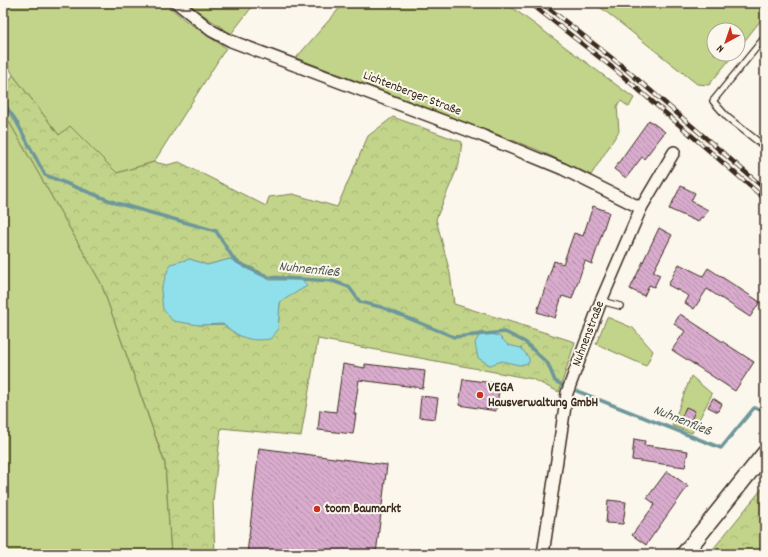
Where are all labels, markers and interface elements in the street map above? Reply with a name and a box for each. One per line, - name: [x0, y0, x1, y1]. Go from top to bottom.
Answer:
- north arrow: [706, 22, 746, 62]
- text: N: [713, 40, 728, 56]
- street label: Lichtenberger Straße: [360, 66, 464, 122]
- water label: Nuhnenfließ: [278, 257, 342, 283]
- street label: Nuhnenstraße: [568, 298, 610, 370]
- place label: VEGA Hausverwaltung GmbH: [488, 379, 599, 413]
- marker: VEGA Hausverwaltung GmbH: [475, 390, 485, 400]
- water label: Nuhnenfließ: [650, 400, 715, 442]
- place label: toom Baumarkt: [325, 500, 401, 519]
- marker: toom Baumarkt: [312, 504, 322, 514]

